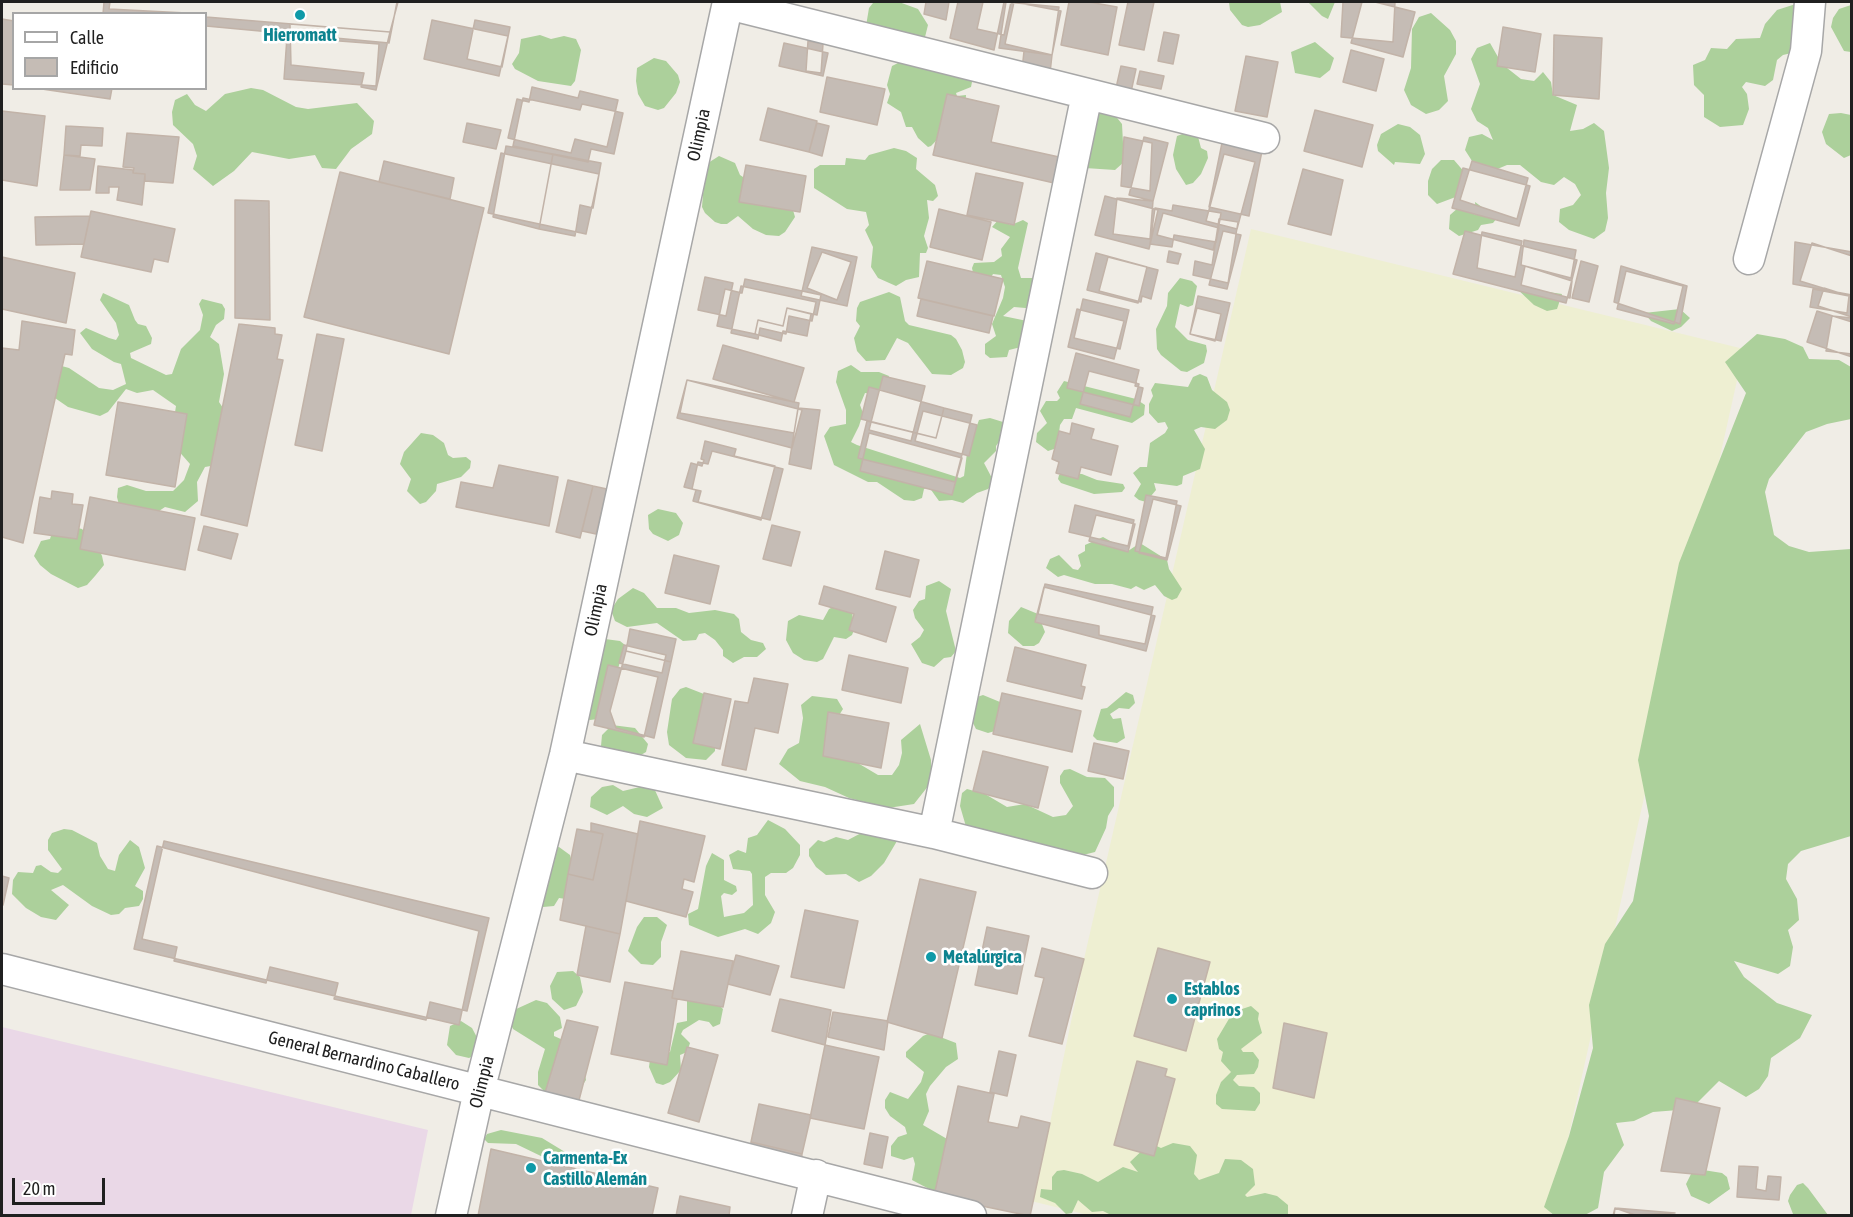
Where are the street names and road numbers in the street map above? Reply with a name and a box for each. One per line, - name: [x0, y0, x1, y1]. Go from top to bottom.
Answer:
- street label: Olimpia: [683, 107, 715, 163]
- street label: Olimpia: [580, 582, 612, 638]
- street label: General Bernardino Caballero: [266, 1027, 462, 1095]
- street label: Olimpia: [465, 1053, 499, 1111]

